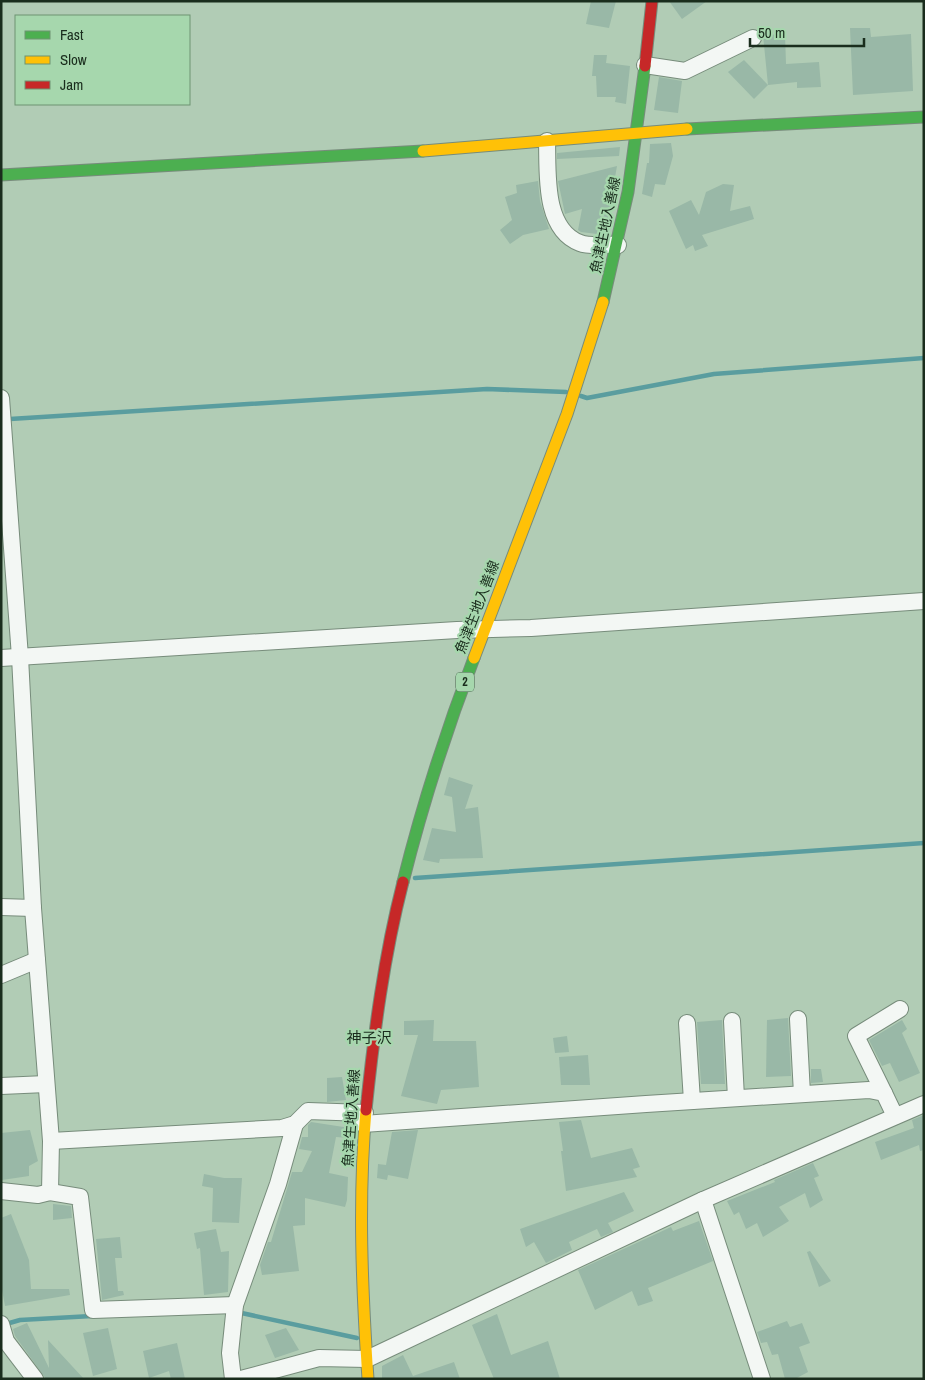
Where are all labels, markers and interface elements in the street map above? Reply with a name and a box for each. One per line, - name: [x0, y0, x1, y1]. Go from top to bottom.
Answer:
- legend: [15, 15, 190, 105]
- scale bar: [750, 15, 864, 47]
- text: 50 m: [758, 22, 785, 43]
- text: Fast: [60, 24, 84, 45]
- text: Slow: [60, 49, 87, 70]
- text: Jam: [60, 74, 83, 95]
- street label: 魚津生地入善線: [586, 175, 624, 275]
- street label: 魚津生地入善線: [451, 558, 503, 656]
- road number: 2: [456, 672, 474, 692]
- district label: 神子沢: [346, 1027, 392, 1048]
- street label: 魚津生地入善線: [339, 1068, 363, 1168]

